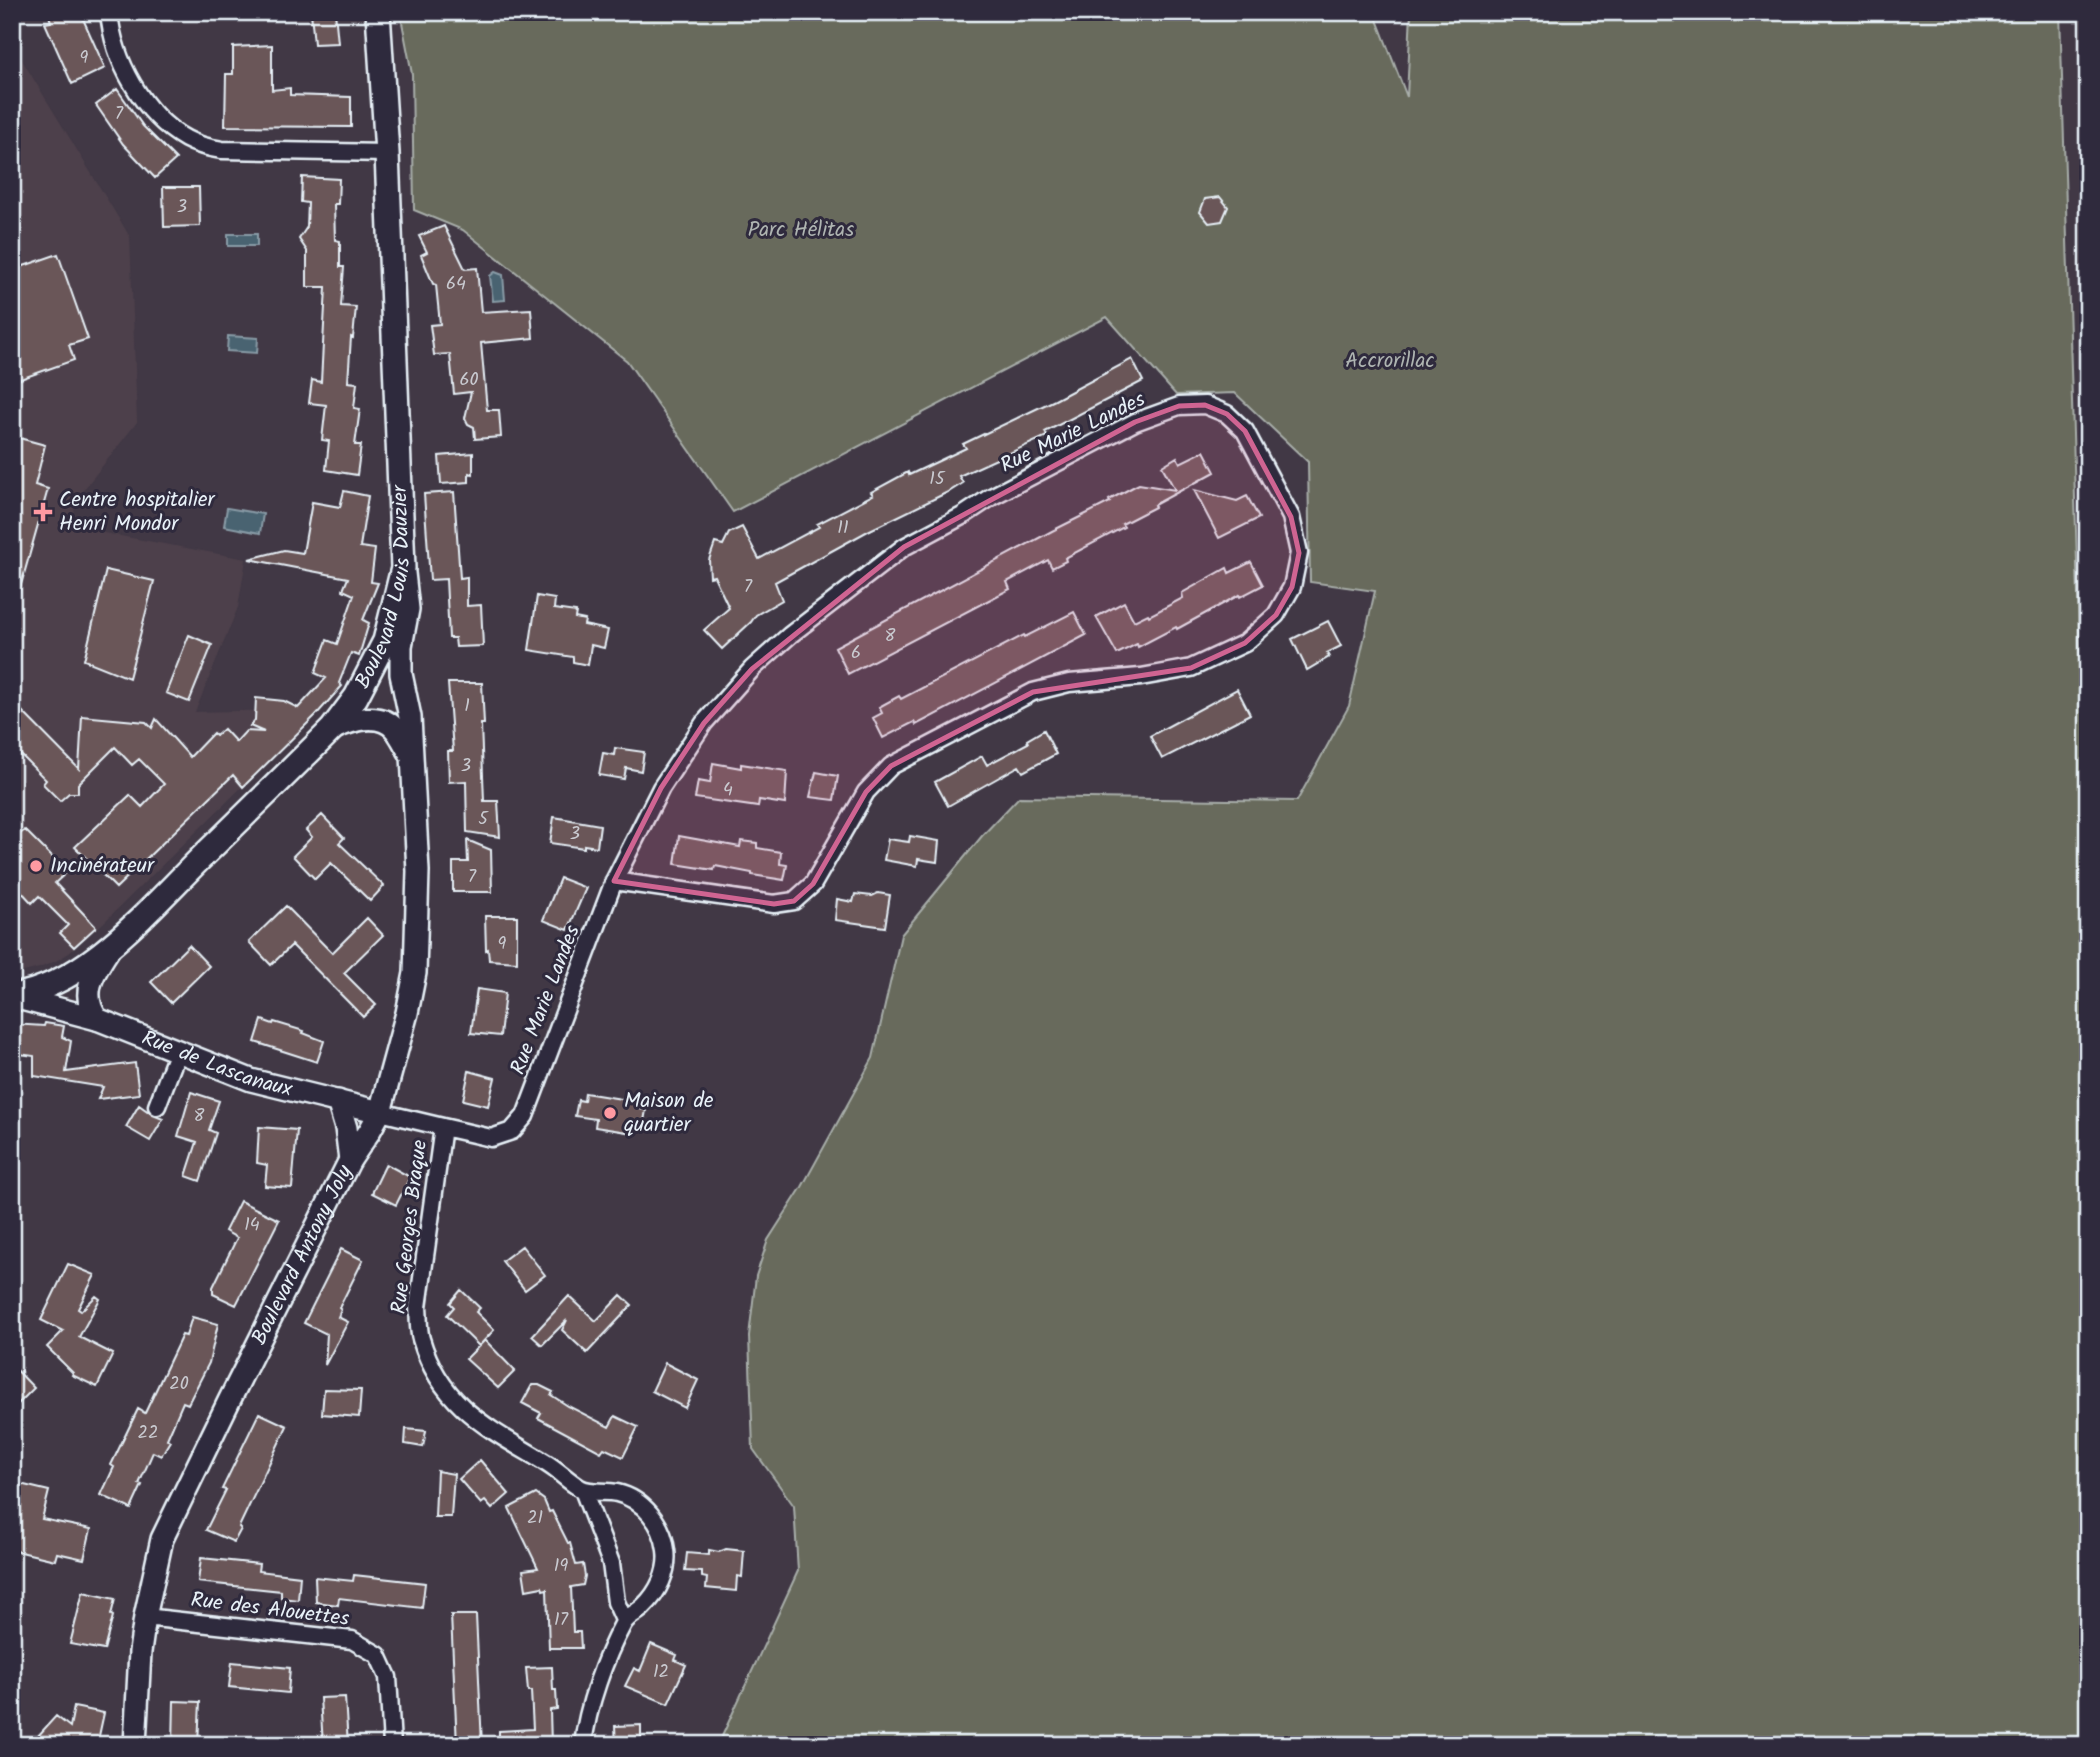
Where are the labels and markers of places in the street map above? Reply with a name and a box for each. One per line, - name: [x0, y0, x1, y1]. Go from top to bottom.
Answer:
- place label: Centre hospitalier Henri Mondor: [59, 484, 215, 541]
- marker: Centre hospitalier Henri Mondor: [33, 502, 53, 522]
- place label: Incinérateur: [50, 850, 155, 883]
- marker: Incinérateur: [28, 858, 44, 874]
- place label: Maison de quartier: [624, 1085, 714, 1142]
- marker: Maison de quartier: [602, 1105, 618, 1121]

